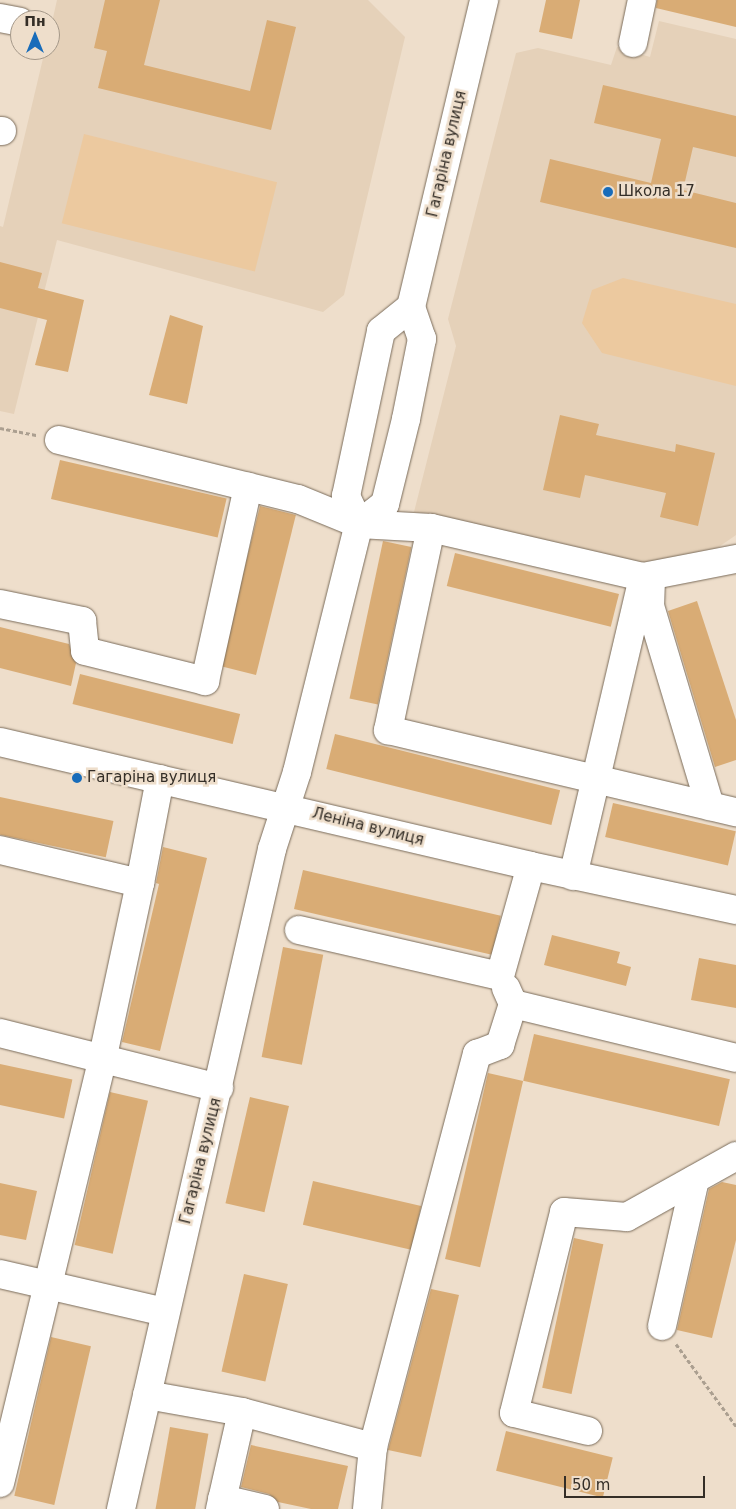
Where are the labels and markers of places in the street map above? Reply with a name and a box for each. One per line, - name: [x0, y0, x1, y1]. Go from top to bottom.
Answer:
- place label: Школа 17: [618, 183, 695, 201]
- marker: Школа 17: [602, 186, 614, 198]
- place label: Гагаріна вулиця: [87, 769, 216, 787]
- marker: Гагаріна вулиця: [71, 772, 83, 784]

